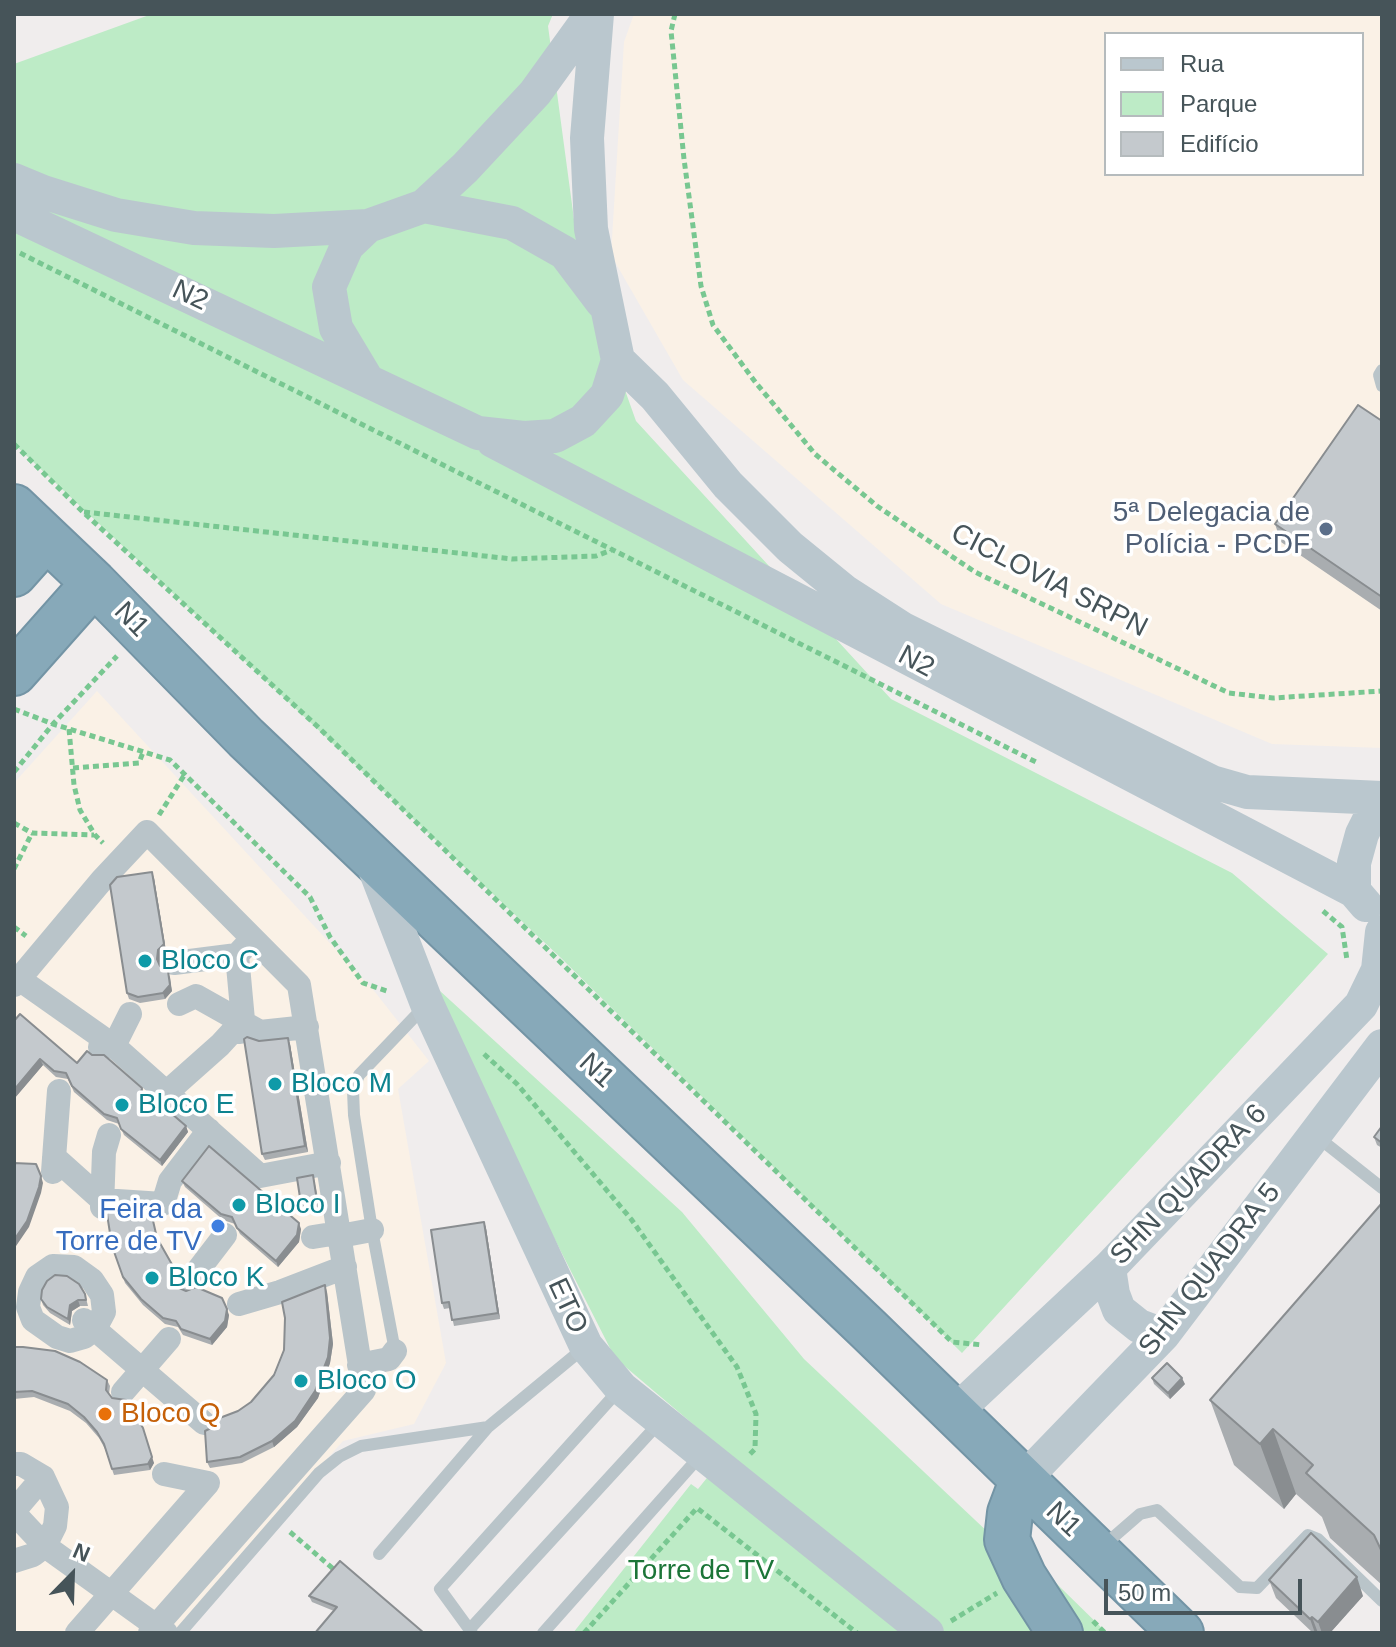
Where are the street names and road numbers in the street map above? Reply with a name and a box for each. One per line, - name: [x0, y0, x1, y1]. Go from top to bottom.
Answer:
- street label: N2: [167, 273, 213, 319]
- street label: CICLOVIA SRPN: [945, 517, 1153, 645]
- street label: N1: [106, 595, 156, 645]
- street label: N2: [892, 639, 940, 685]
- street label: N1: [571, 1047, 621, 1095]
- street label: SHN QUADRA 6: [1104, 1098, 1274, 1272]
- street label: SHN QUADRA 5: [1132, 1177, 1288, 1363]
- street label: ETO: [540, 1273, 594, 1339]
- street label: N1: [1038, 1495, 1088, 1545]

